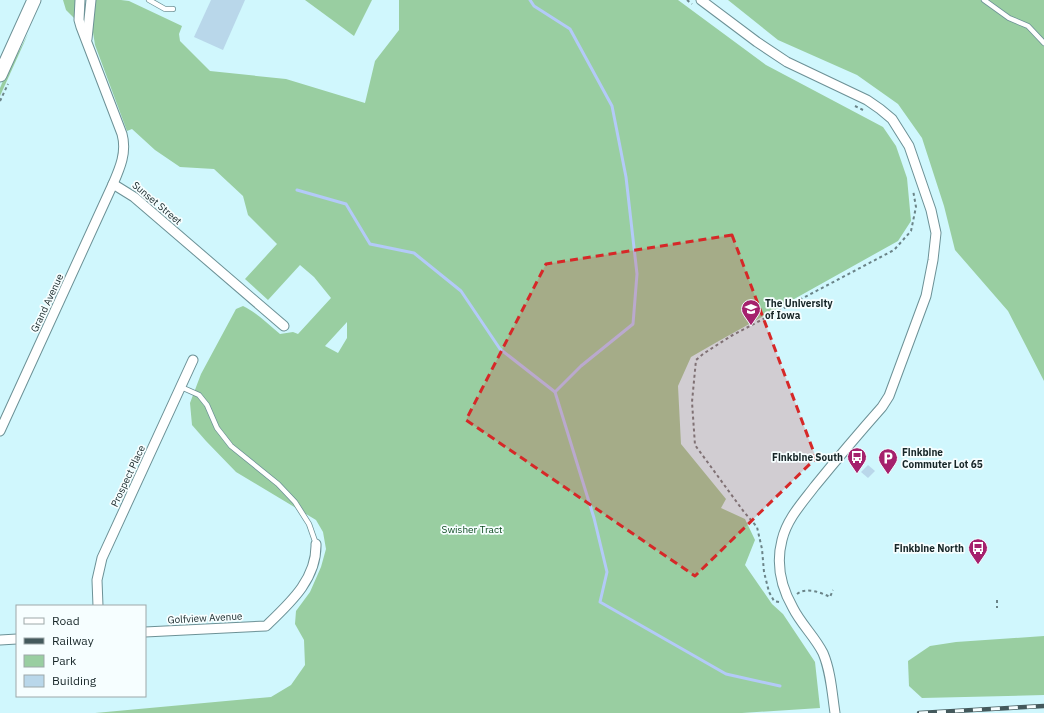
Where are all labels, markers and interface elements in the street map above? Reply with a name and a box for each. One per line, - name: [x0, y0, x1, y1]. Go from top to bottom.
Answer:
- street label: Sunset Street: [130, 178, 185, 228]
- street label: Grand Avenue: [28, 271, 66, 334]
- place label: The University of Iowa: [765, 297, 833, 322]
- school or university icon: The University of Iowa: [740, 298, 762, 326]
- street label: Prospect Place: [108, 443, 148, 509]
- bus stop icon: Finkbine South: [846, 446, 868, 474]
- place label: Finkbine Commuter Lot 65: [902, 446, 983, 471]
- parking icon: Finkbine Commuter Lot 65: [877, 447, 899, 475]
- place label: Finkbine South: [772, 451, 843, 464]
- park label: Swisher Tract: [442, 523, 503, 536]
- bus stop icon: Finkbine North: [967, 537, 989, 565]
- place label: Finkbine North: [894, 542, 964, 555]
- legend: [16, 605, 146, 697]
- street label: Golfview Avenue: [167, 610, 243, 626]
- text: Road: [52, 613, 80, 628]
- text: Railway: [52, 633, 94, 648]
- text: Park: [52, 653, 77, 668]
- text: Building: [52, 673, 97, 688]

